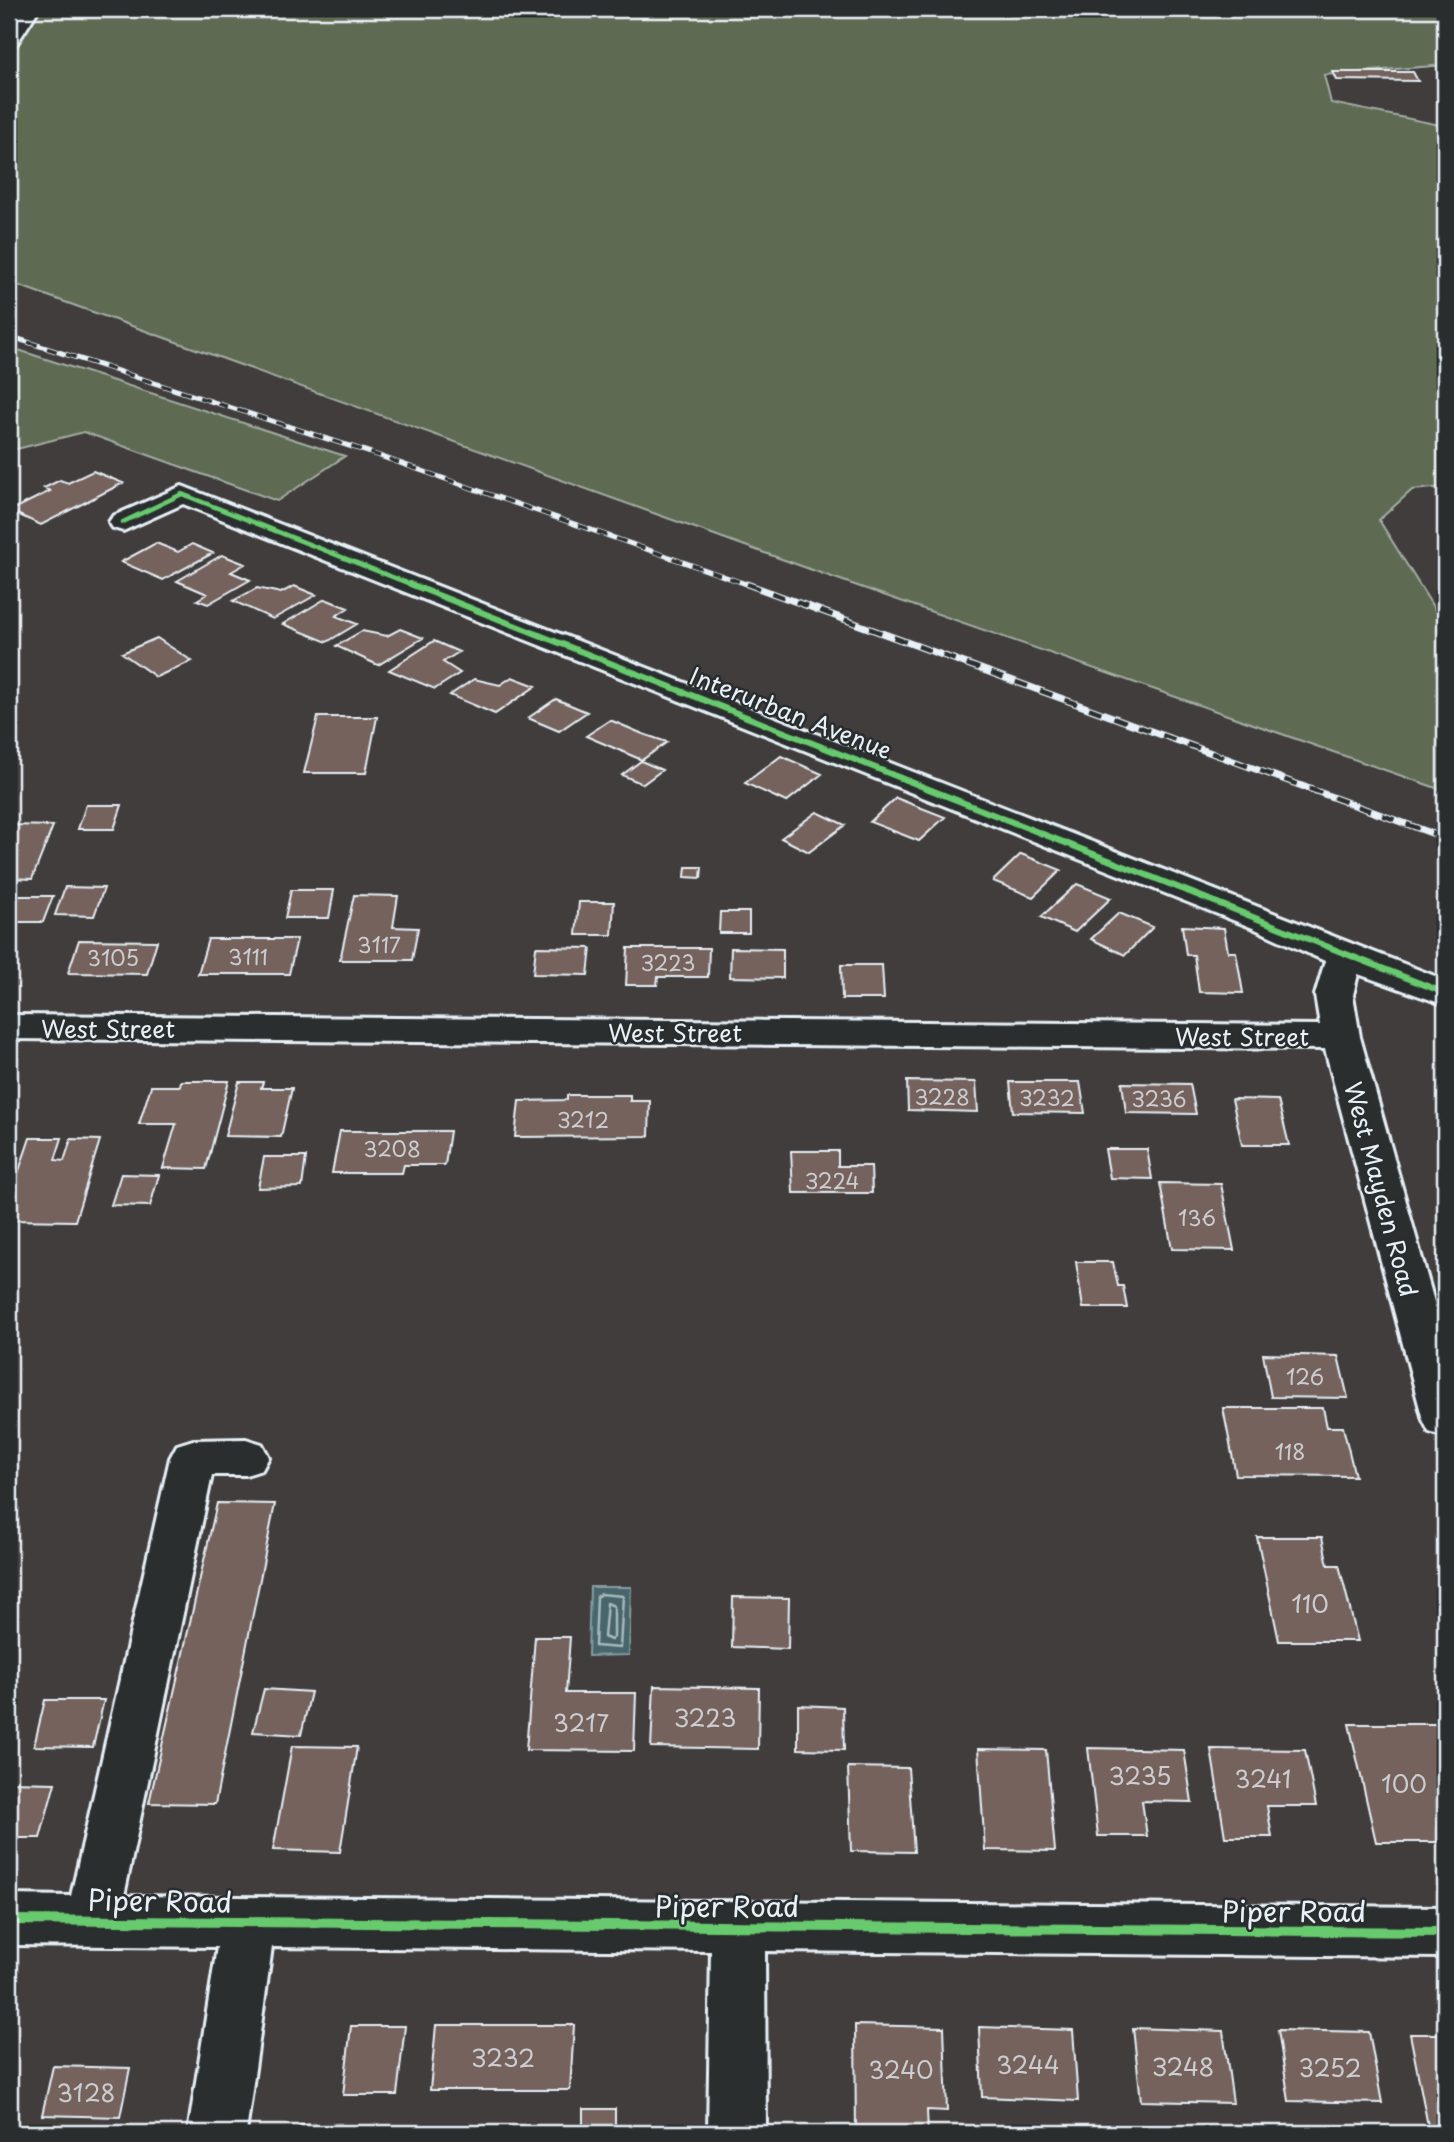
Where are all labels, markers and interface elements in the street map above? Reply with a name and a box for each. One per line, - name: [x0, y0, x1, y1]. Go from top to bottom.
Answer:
- street label: Interurban Avenue: [685, 657, 897, 767]
- house number: 3117: [357, 928, 401, 960]
- house number: 3111: [228, 940, 268, 972]
- house number: 3105: [87, 941, 139, 973]
- house number: 3223: [641, 946, 695, 978]
- street label: West Street: [41, 1010, 175, 1046]
- street label: West Street: [608, 1014, 742, 1050]
- street label: West Street: [1175, 1018, 1309, 1054]
- street label: West Mayden Road: [1336, 1077, 1428, 1301]
- house number: 3228: [914, 1080, 970, 1112]
- house number: 3232: [1019, 1081, 1075, 1113]
- house number: 3236: [1131, 1082, 1187, 1114]
- house number: 3212: [557, 1103, 609, 1135]
- house number: 3208: [363, 1132, 421, 1164]
- house number: 3224: [805, 1164, 859, 1196]
- house number: 136: [1178, 1201, 1216, 1233]
- house number: 126: [1286, 1360, 1324, 1392]
- house number: 118: [1275, 1435, 1305, 1467]
- house number: 110: [1291, 1585, 1329, 1621]
- house number: 3223: [674, 1699, 736, 1735]
- house number: 3217: [553, 1704, 609, 1740]
- house number: 3235: [1108, 1757, 1172, 1793]
- house number: 3241: [1235, 1760, 1291, 1796]
- house number: 100: [1381, 1765, 1427, 1801]
- street label: Piper Road: [87, 1877, 233, 1923]
- street label: Piper Road: [655, 1884, 799, 1927]
- street label: Piper Road: [1222, 1889, 1366, 1932]
- house number: 3232: [471, 2039, 535, 2075]
- house number: 3244: [996, 2046, 1060, 2082]
- house number: 3248: [1152, 2048, 1214, 2084]
- house number: 3252: [1298, 2049, 1362, 2085]
- house number: 3240: [868, 2051, 934, 2087]
- house number: 3128: [56, 2074, 116, 2110]

